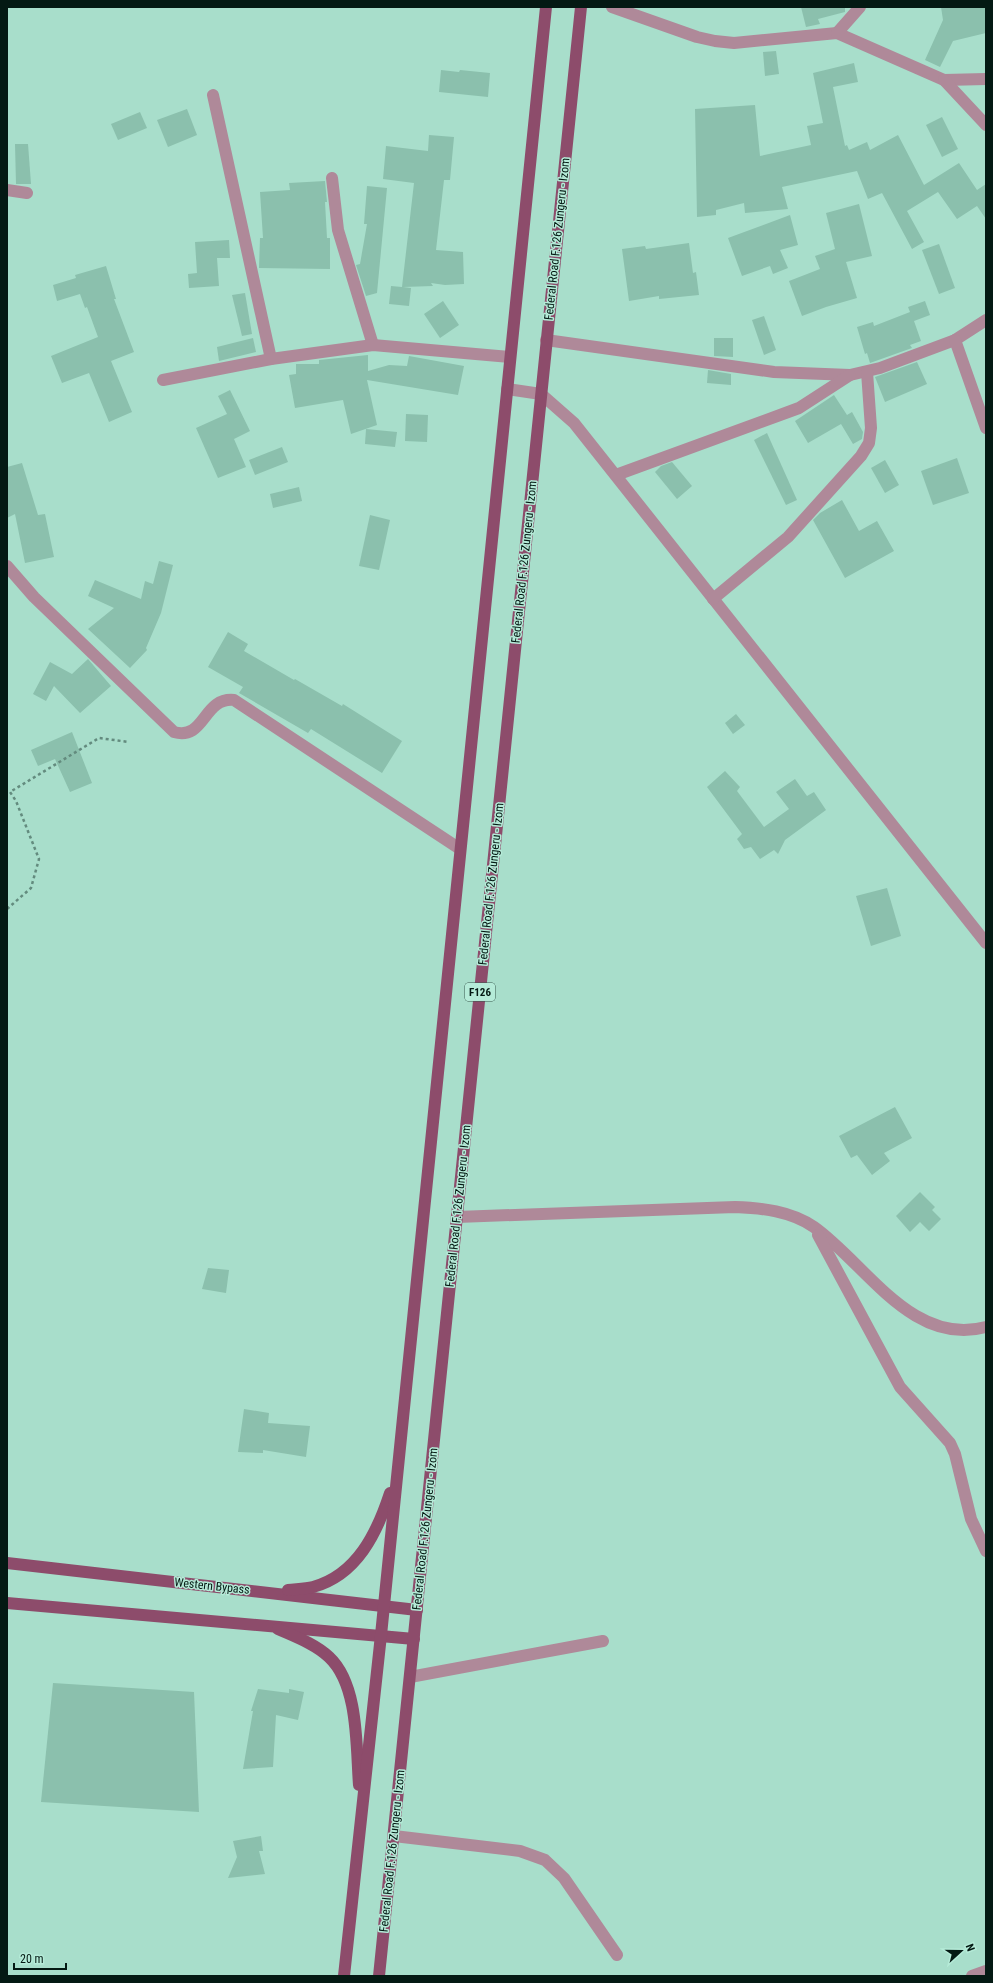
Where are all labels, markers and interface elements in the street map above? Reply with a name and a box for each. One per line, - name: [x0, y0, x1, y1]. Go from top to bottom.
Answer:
- street label: Federal Road F.126 Zungeru - Izom: [542, 157, 572, 321]
- street label: Federal Road F.126 Zungeru - Izom: [509, 480, 539, 644]
- street label: Federal Road F.126 Zungeru - Izom: [476, 802, 506, 966]
- road number: F126: [465, 983, 495, 1001]
- street label: Federal Road F.126 Zungeru - Izom: [443, 1124, 473, 1288]
- street label: Federal Road F.126 Zungeru - Izom: [410, 1447, 440, 1611]
- street label: Western Bypass: [174, 1575, 250, 1597]
- street label: Federal Road F.126 Zungeru - Izom: [377, 1769, 407, 1933]
- north arrow: [941, 1931, 981, 1971]
- text: N: [963, 1942, 977, 1953]
- scale bar: [14, 1945, 66, 1971]
- text: 20 m: [20, 1952, 44, 1966]

